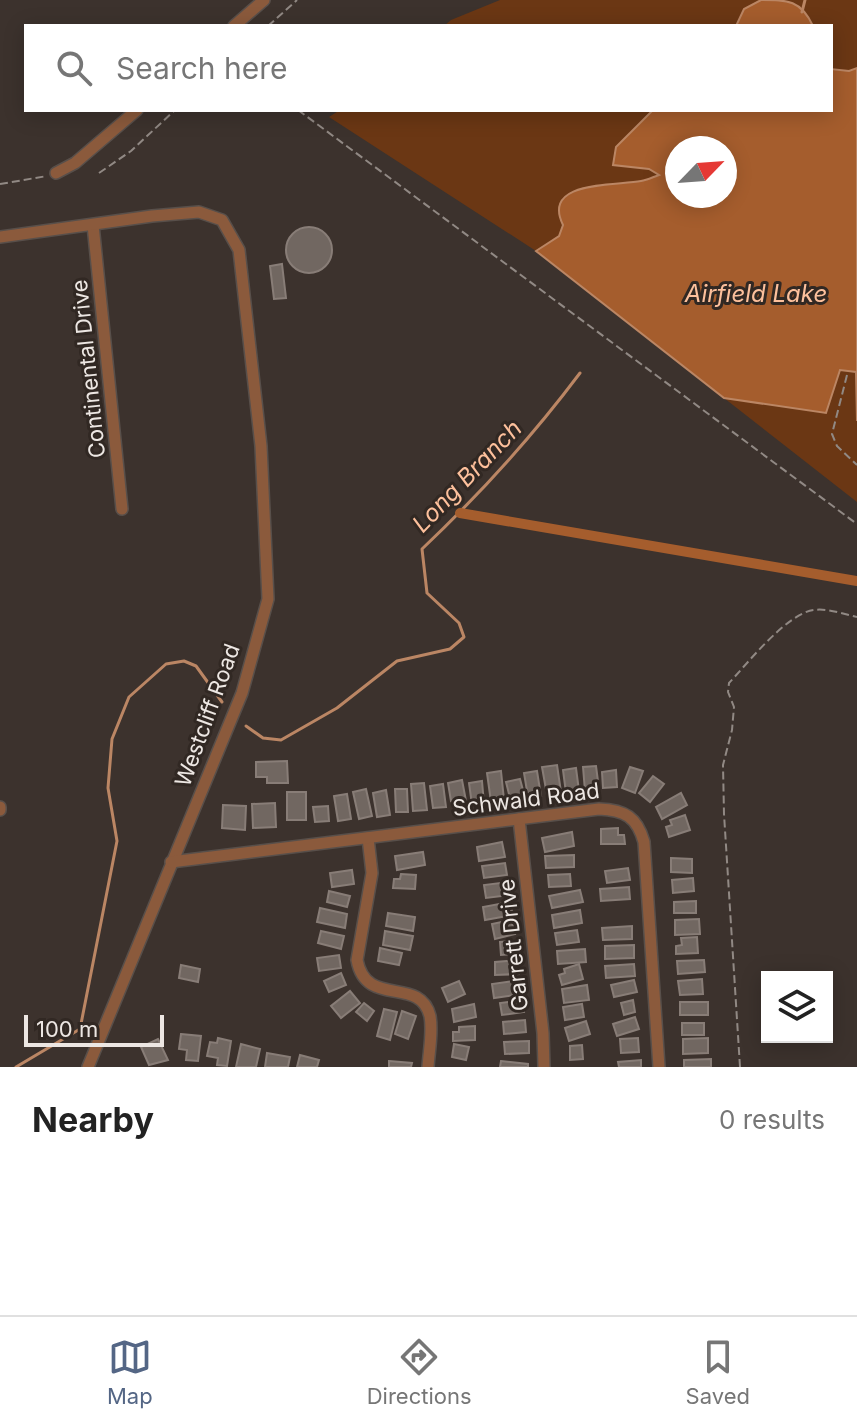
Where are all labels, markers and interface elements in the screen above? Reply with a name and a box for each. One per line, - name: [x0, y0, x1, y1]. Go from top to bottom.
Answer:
- search box: [24, 24, 833, 112]
- icon: search: [52, 46, 96, 90]
- text: Search here: [116, 50, 288, 86]
- north arrow: [665, 136, 737, 208]
- street label: Continental Drive: [66, 278, 110, 460]
- water label: Airfield Lake: [684, 279, 827, 308]
- water label: Long Branch: [406, 414, 528, 538]
- street label: Westcliff Road: [169, 640, 245, 790]
- street label: Schwald Road: [451, 777, 601, 821]
- street label: Garrett Drive: [493, 878, 533, 1012]
- map controls: [761, 971, 833, 1043]
- button: layers: [761, 971, 833, 1043]
- scale bar: [24, 1011, 164, 1047]
- text: 100 m: [36, 1016, 98, 1042]
- text: Nearby: [32, 1099, 154, 1140]
- text: 0 results: [719, 1104, 825, 1135]
- tab: Map: [107, 1335, 153, 1409]
- tab: Directions: [367, 1335, 472, 1409]
- tab: Saved: [686, 1335, 750, 1409]

